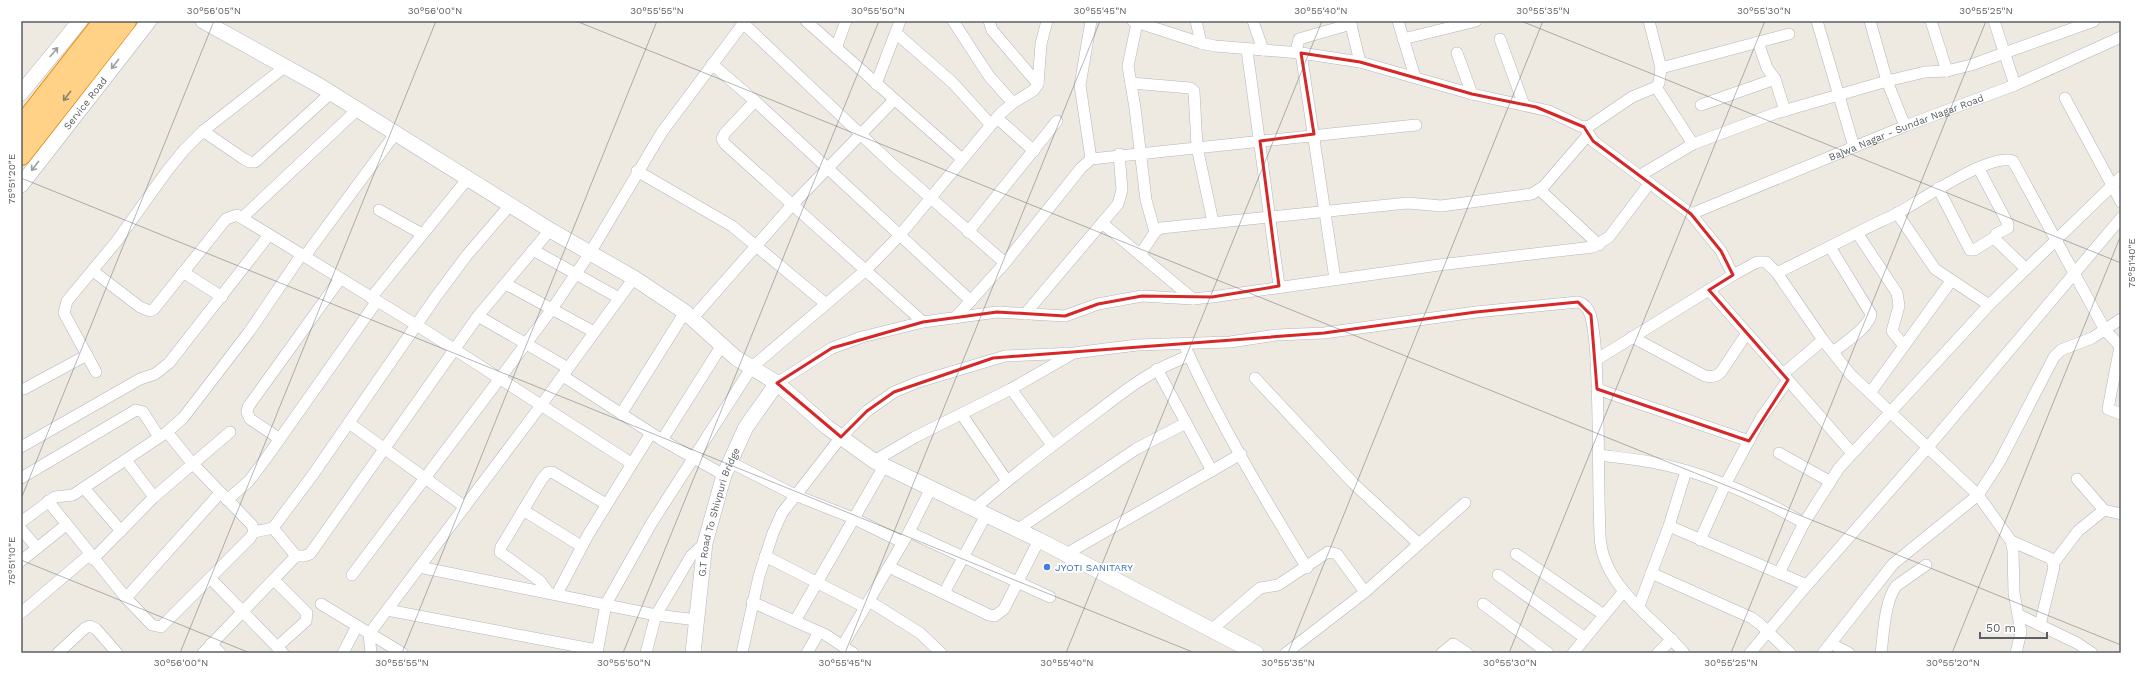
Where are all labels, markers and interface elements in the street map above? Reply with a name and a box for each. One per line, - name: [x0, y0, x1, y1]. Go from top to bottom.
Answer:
- text: 30°56'05"N: [187, 5, 241, 16]
- text: 30°56'00"N: [408, 5, 462, 16]
- text: 30°55'55"N: [630, 5, 684, 16]
- text: 30°55'50"N: [851, 5, 905, 16]
- text: 30°55'45"N: [1073, 5, 1127, 16]
- text: 30°55'40"N: [1294, 5, 1348, 16]
- text: 30°55'35"N: [1516, 5, 1570, 16]
- text: 30°55'30"N: [1737, 5, 1791, 16]
- text: 30°55'25"N: [1959, 5, 2013, 16]
- one-way arrow: [50, 46, 59, 57]
- one-way arrow: [111, 58, 120, 69]
- street label: Service Road: [61, 75, 109, 131]
- one-way arrow: [63, 90, 71, 101]
- street label: Bajwa Nagar - Sundar Nagar Road: [1827, 92, 1985, 162]
- text: 75°51'20"E: [6, 154, 17, 204]
- one-way arrow: [31, 161, 40, 172]
- text: 75°51'40"E: [2126, 238, 2137, 288]
- street label: G.T Road To Shivpuri Bridge: [696, 445, 741, 577]
- text: 75°51'10"E: [6, 537, 17, 585]
- marker: JYOTI SANITARY: [1042, 562, 1052, 572]
- place label: JYOTI SANITARY: [1055, 562, 1133, 573]
- scale bar: [1980, 614, 2047, 640]
- text: 50 m: [1986, 621, 2016, 635]
- text: 30°56'00"N: [154, 657, 208, 668]
- text: 30°55'55"N: [375, 657, 429, 668]
- text: 30°55'50"N: [597, 657, 651, 668]
- text: 30°55'45"N: [818, 657, 872, 668]
- text: 30°55'40"N: [1040, 657, 1094, 668]
- text: 30°55'35"N: [1261, 657, 1315, 668]
- text: 30°55'30"N: [1483, 657, 1537, 668]
- text: 30°55'25"N: [1704, 657, 1758, 668]
- text: 30°55'20"N: [1926, 657, 1980, 668]

